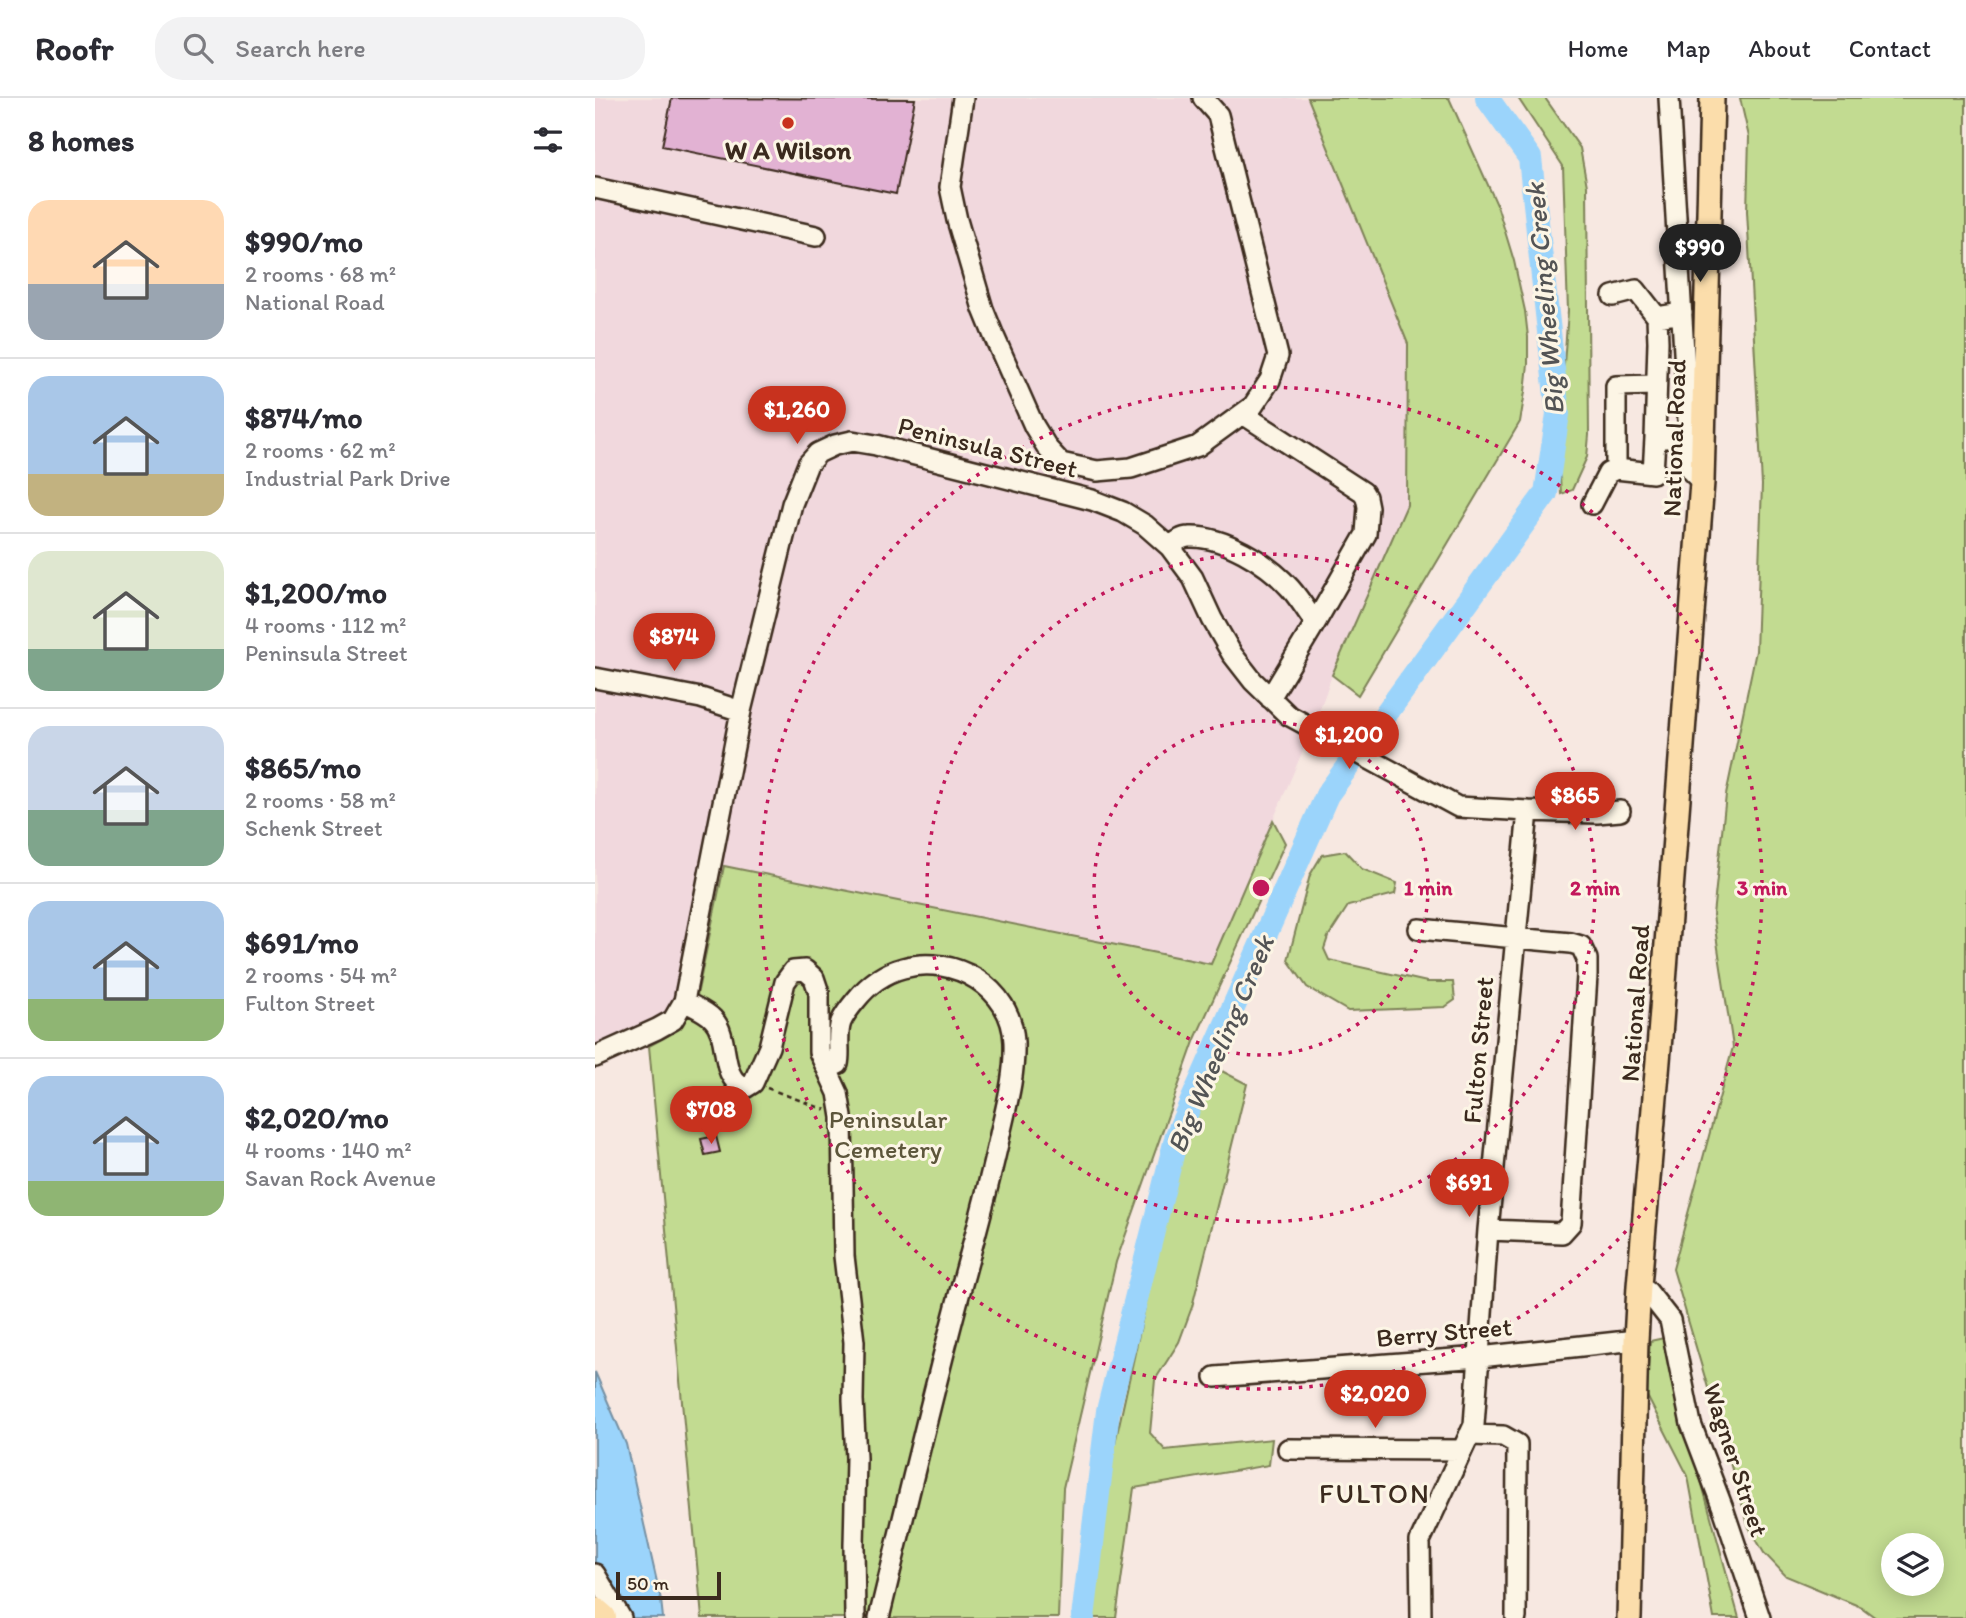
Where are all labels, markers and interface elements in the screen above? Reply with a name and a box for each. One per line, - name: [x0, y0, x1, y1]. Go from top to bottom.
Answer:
- search box: [155, 17, 645, 80]
- text: Roofr: [35, 29, 113, 68]
- icon: search: [179, 29, 217, 67]
- text: Search here: [235, 32, 366, 64]
- text: Home: [1568, 34, 1628, 63]
- text: Map: [1666, 34, 1710, 63]
- text: About: [1748, 34, 1811, 63]
- text: Contact: [1849, 34, 1931, 63]
- marker: W A Wilson: [780, 115, 796, 131]
- icon: filters: [529, 121, 567, 159]
- text: 8 homes: [28, 122, 135, 159]
- place label: W A Wilson: [725, 134, 851, 166]
- water label: Big Wheeling Creek: [1517, 180, 1571, 416]
- text: $990/mo: [245, 223, 363, 260]
- pin: $990: [1659, 225, 1741, 284]
- icon: home: [84, 228, 168, 312]
- text: $990: [1675, 233, 1725, 261]
- text: 2 rooms · 68 m²: [245, 260, 396, 288]
- text: National Road: [245, 288, 385, 316]
- street label: National Road: [1655, 358, 1693, 518]
- pin: $1,260: [740, 386, 854, 446]
- text: $1,260: [764, 395, 830, 423]
- text: $874/mo: [245, 399, 363, 436]
- icon: home: [84, 404, 168, 488]
- street label: Peninsula Street: [895, 409, 1081, 485]
- text: 2 rooms · 62 m²: [245, 436, 396, 464]
- text: Industrial Park Drive: [245, 464, 451, 492]
- text: $1,200/mo: [245, 574, 387, 611]
- icon: home: [84, 579, 168, 663]
- text: 4 rooms · 112 m²: [245, 611, 406, 639]
- pin: $874: [633, 614, 715, 673]
- text: $874: [649, 622, 699, 650]
- text: Peninsula Street: [245, 639, 408, 667]
- pin: $1,200: [1292, 712, 1406, 771]
- text: $1,200: [1315, 720, 1383, 748]
- text: $865/mo: [245, 749, 361, 786]
- icon: home: [84, 754, 168, 838]
- pin: $865: [1534, 772, 1616, 832]
- text: $865: [1551, 781, 1599, 809]
- text: 2 rooms · 58 m²: [245, 786, 396, 814]
- text: Schenk Street: [245, 814, 383, 842]
- text: 1 min: [1404, 875, 1453, 900]
- text: 2 min: [1570, 875, 1621, 900]
- text: 3 min: [1737, 875, 1788, 900]
- centre of rings: [1249, 876, 1273, 900]
- street label: National Road: [1614, 922, 1657, 1083]
- text: $691/mo: [245, 924, 359, 961]
- icon: home: [84, 929, 168, 1013]
- water label: Big Wheeling Creek: [1159, 929, 1282, 1158]
- text: 2 rooms · 54 m²: [245, 961, 397, 989]
- street label: Fulton Street: [1456, 975, 1500, 1125]
- text: Fulton Street: [245, 989, 375, 1017]
- pin: $708: [670, 1086, 752, 1146]
- text: $708: [686, 1095, 736, 1123]
- text: $2,020/mo: [245, 1099, 389, 1136]
- park label: Peninsular Cemetery: [829, 1103, 947, 1165]
- icon: home: [84, 1104, 168, 1188]
- text: 4 rooms · 140 m²: [245, 1136, 412, 1164]
- pin: $691: [1428, 1160, 1510, 1219]
- text: Savan Rock Avenue: [245, 1164, 436, 1192]
- text: $691: [1446, 1168, 1492, 1196]
- street label: Berry Street: [1375, 1310, 1513, 1354]
- pin: $2,020: [1318, 1370, 1432, 1430]
- text: $2,020: [1340, 1379, 1410, 1407]
- street label: Wagner Street: [1696, 1379, 1776, 1541]
- district label: FULTON: [1319, 1476, 1431, 1510]
- map controls: [1881, 1533, 1944, 1596]
- button: layers: [1881, 1533, 1944, 1596]
- scale bar: [616, 1569, 721, 1601]
- text: 50 m: [627, 1572, 669, 1595]

